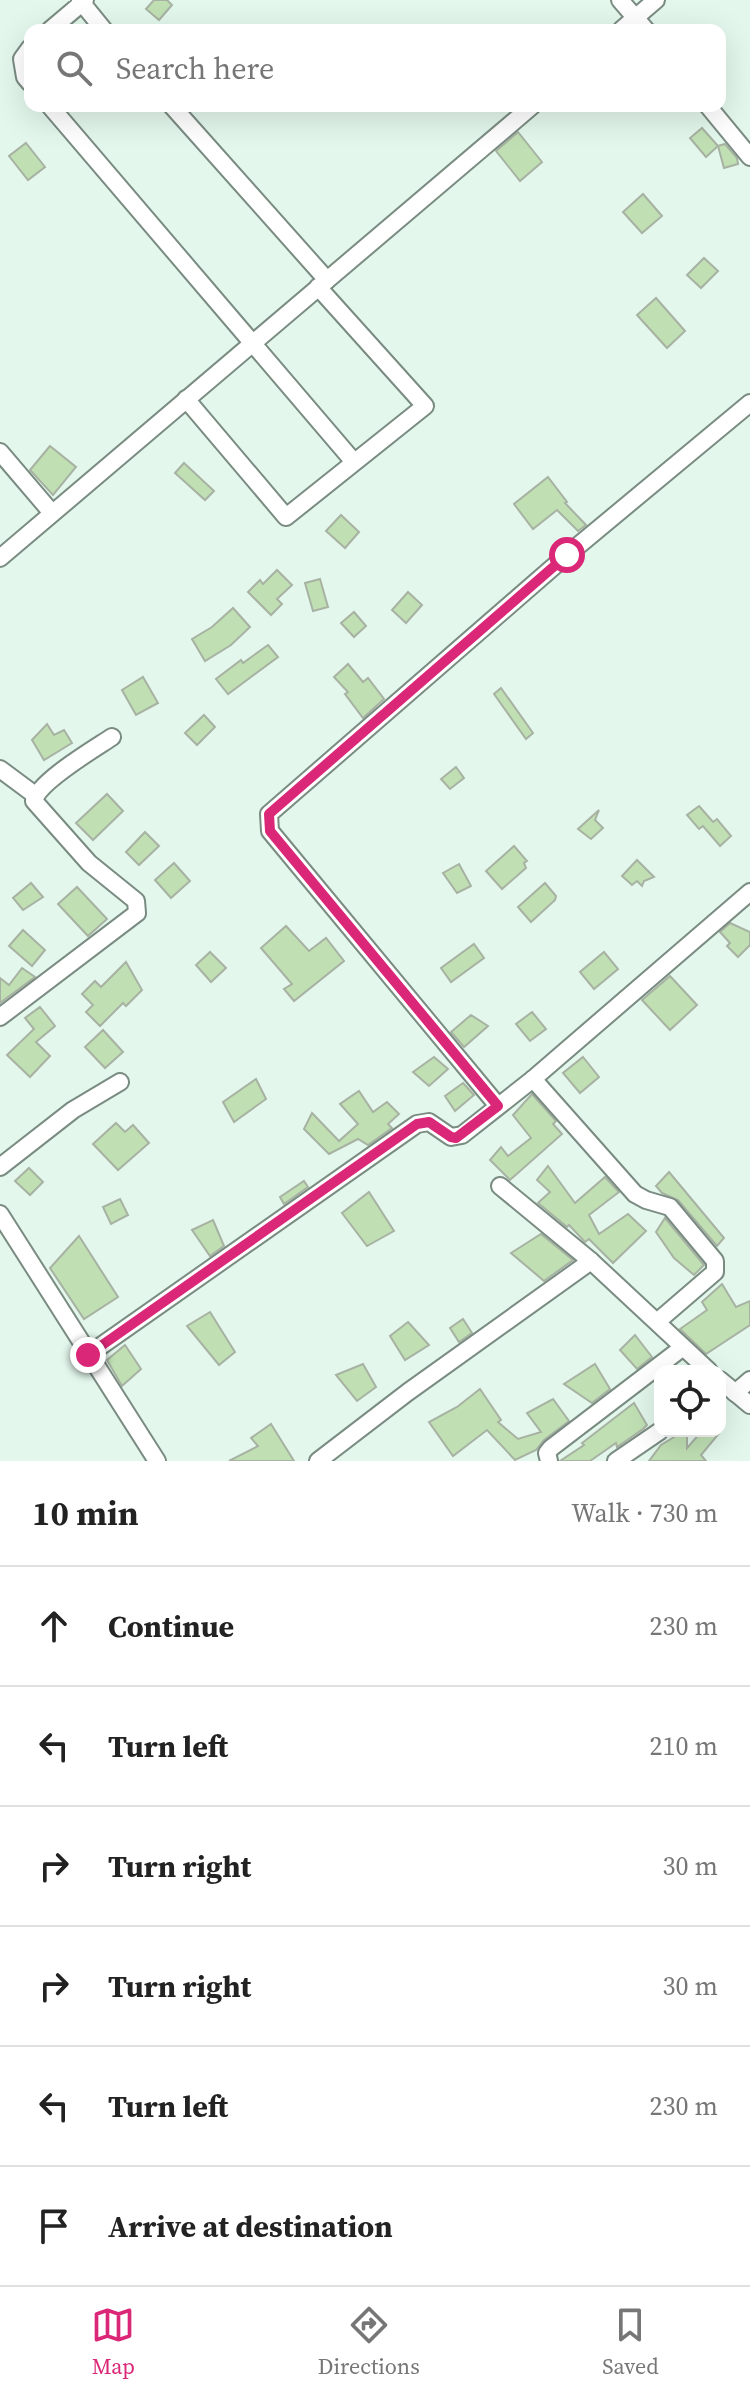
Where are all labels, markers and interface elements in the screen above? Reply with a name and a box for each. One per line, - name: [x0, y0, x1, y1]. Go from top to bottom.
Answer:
- search box: [24, 24, 726, 112]
- icon: search: [52, 46, 96, 90]
- text: Search here: [116, 48, 274, 89]
- route start: [549, 537, 585, 573]
- route end: [70, 1337, 106, 1373]
- map controls: [654, 1365, 726, 1437]
- button: locate: [654, 1365, 726, 1437]
- text: 10 min: [32, 1490, 139, 1536]
- text: Walk · 730 m: [571, 1495, 718, 1531]
- icon: ahead: [32, 1604, 76, 1648]
- text: Continue: [108, 1606, 234, 1647]
- text: 230 m: [650, 1608, 718, 1644]
- icon: left: [32, 1724, 76, 1768]
- text: Turn left: [108, 1726, 228, 1767]
- text: 210 m: [650, 1728, 718, 1764]
- icon: right: [32, 1844, 76, 1888]
- text: Turn right: [108, 1846, 251, 1887]
- text: 30 m: [663, 1848, 718, 1884]
- icon: right: [32, 1964, 76, 2008]
- text: Turn right: [108, 1966, 251, 2007]
- text: 30 m: [663, 1968, 718, 2004]
- icon: left: [32, 2084, 76, 2128]
- text: Turn left: [108, 2086, 228, 2127]
- text: 230 m: [650, 2088, 718, 2124]
- icon: arrive: [32, 2204, 76, 2248]
- text: Arrive at destination: [108, 2206, 393, 2247]
- tab: Map: [91, 2303, 135, 2381]
- tab: Directions: [318, 2303, 420, 2381]
- tab: Saved: [602, 2303, 659, 2381]

